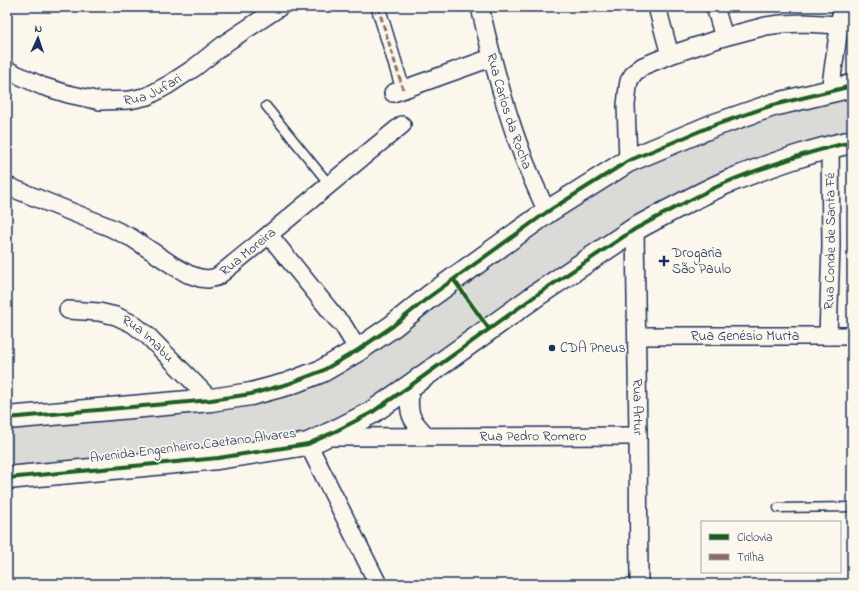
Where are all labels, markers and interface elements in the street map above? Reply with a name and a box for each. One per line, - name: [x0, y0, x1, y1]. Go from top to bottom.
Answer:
- north arrow: [18, 18, 58, 58]
- text: N: [34, 21, 43, 37]
- street label: Rua Carlos da Rocha: [481, 51, 537, 172]
- street label: Rua Jufari: [123, 68, 186, 111]
- street label: Rua Conde de Santa Fé: [818, 172, 842, 310]
- street label: Rua Moreira: [215, 222, 281, 281]
- place label: Drogaria São Paulo: [671, 243, 731, 280]
- marker: Drogaria São Paulo: [659, 256, 669, 266]
- street label: Rua Imabu: [118, 310, 179, 367]
- street label: Rua Genésio Murta: [691, 326, 799, 347]
- place label: CDA Pneus: [560, 338, 626, 359]
- marker: CDA Pneus: [547, 343, 557, 353]
- street label: Rua Artur: [627, 378, 648, 436]
- street label: Avenida Engenheiro Caetano Alvares: [89, 423, 297, 470]
- street label: Rua Pedro Romero: [479, 426, 587, 447]
- legend: [701, 521, 841, 573]
- text: Ciclovia: [737, 529, 773, 547]
- text: Trilha: [737, 549, 764, 567]

